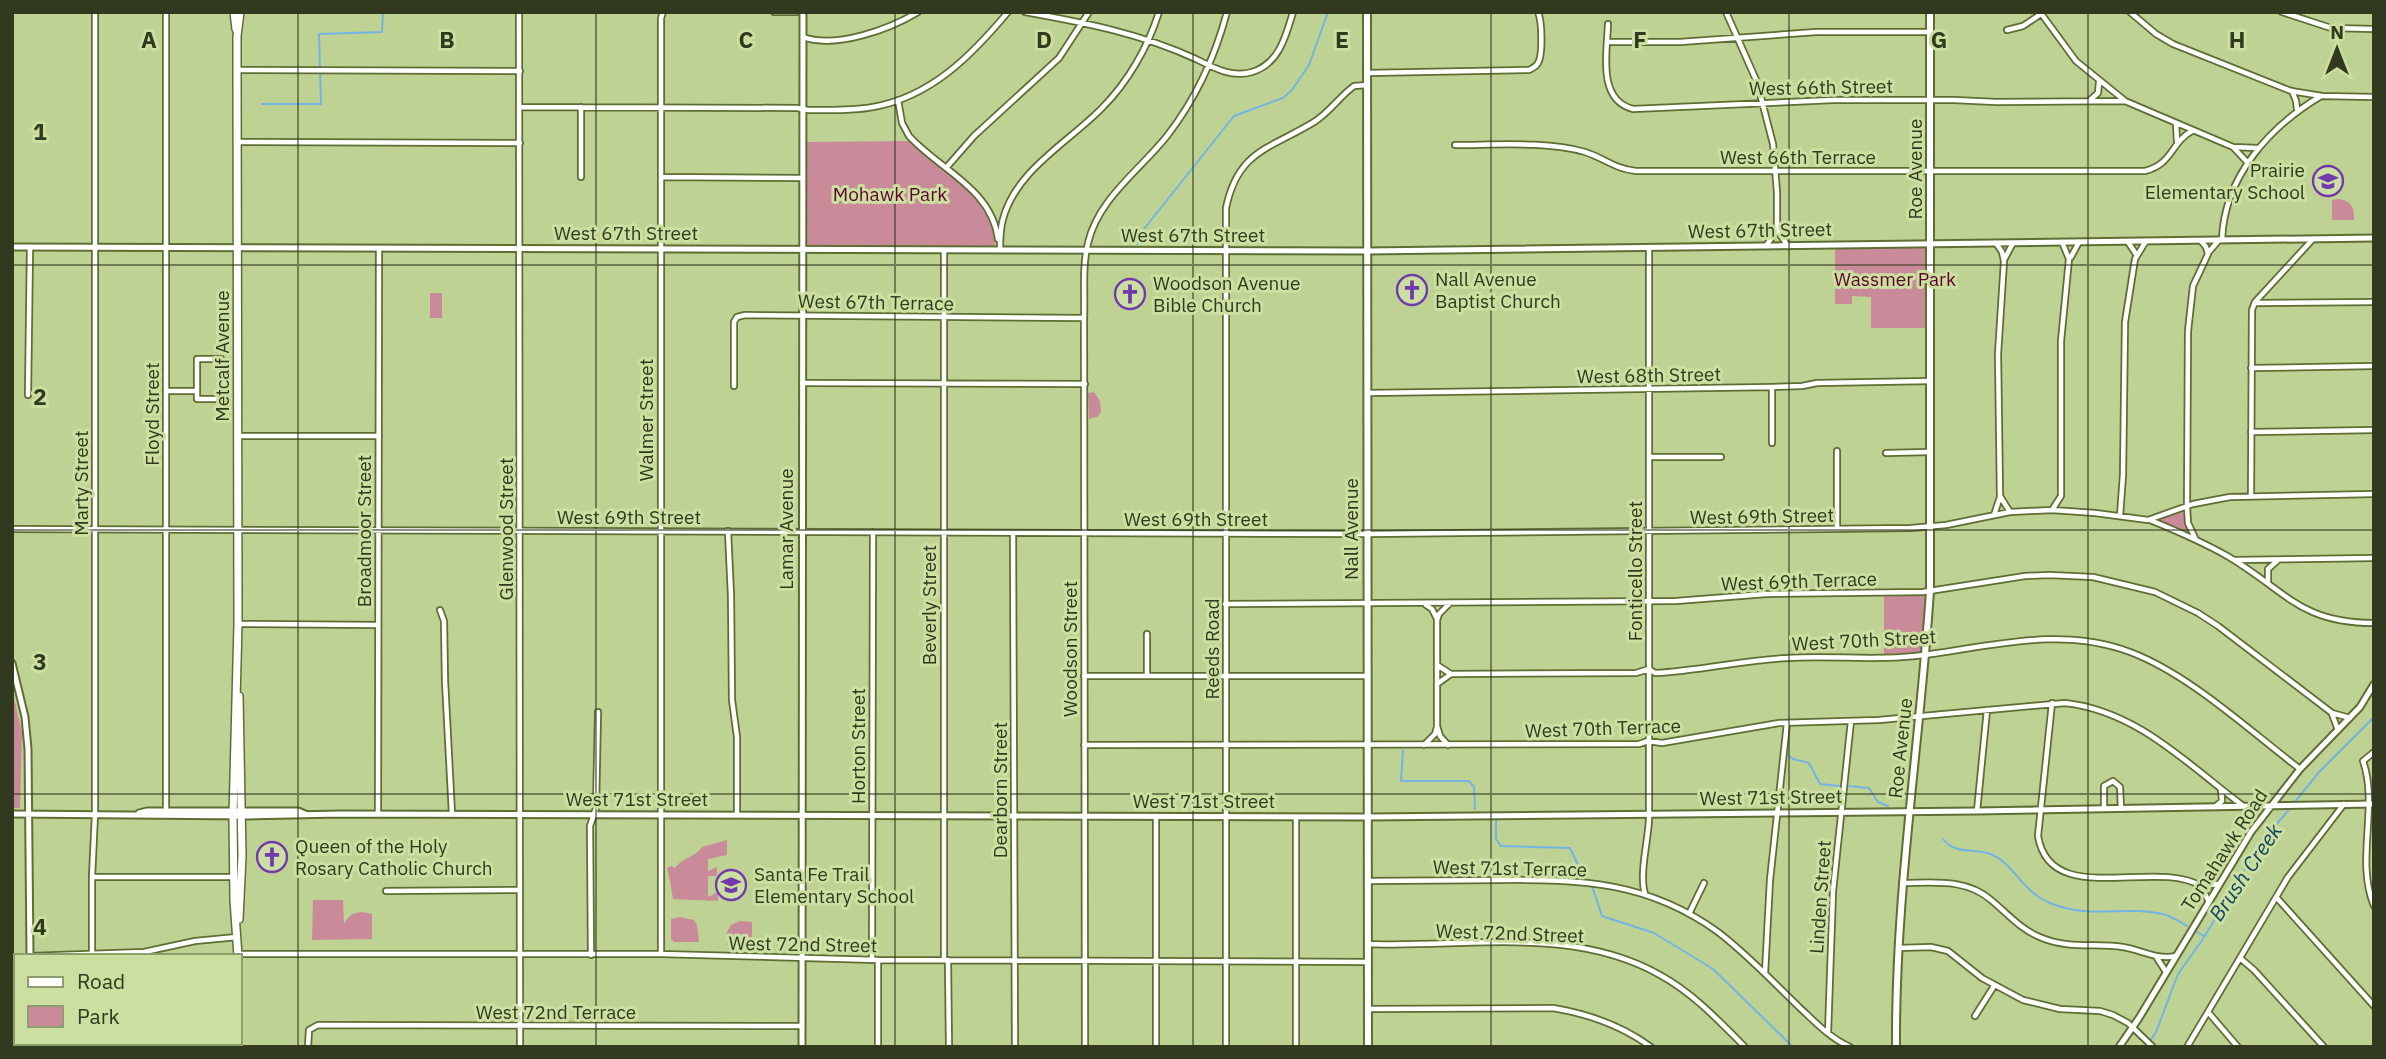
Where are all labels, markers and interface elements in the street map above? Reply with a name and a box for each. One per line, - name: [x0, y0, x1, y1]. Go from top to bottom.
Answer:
- north arrow: [2302, 14, 2372, 84]
- text: N: [2330, 20, 2344, 44]
- text: A: [141, 24, 157, 54]
- text: B: [439, 24, 455, 54]
- text: C: [739, 24, 754, 54]
- text: D: [1036, 24, 1052, 54]
- text: E: [1335, 24, 1349, 54]
- text: F: [1633, 24, 1647, 54]
- text: G: [1931, 24, 1947, 54]
- text: H: [2229, 24, 2245, 54]
- street label: West 66th Street: [1749, 74, 1893, 100]
- text: 1: [33, 116, 47, 146]
- street label: Roe Avenue: [1903, 119, 1927, 219]
- street label: West 66th Terrace: [1720, 145, 1876, 169]
- place label: Prairie Elementary School: [2145, 158, 2305, 204]
- school or university icon: Prairie Elementary School: [2311, 164, 2345, 198]
- park label: Mohawk Park: [833, 182, 947, 206]
- street label: West 67th Street: [1688, 217, 1832, 243]
- street label: West 67th Street: [554, 221, 698, 245]
- street label: West 67th Street: [1121, 223, 1265, 247]
- place label: Nall Avenue Baptist Church: [1435, 267, 1561, 313]
- park label: Wassmer Park: [1834, 267, 1956, 291]
- place label: Woodson Avenue Bible Church: [1153, 271, 1301, 317]
- church icon: Nall Avenue Baptist Church: [1395, 273, 1429, 307]
- church icon: Woodson Avenue Bible Church: [1113, 277, 1147, 311]
- street label: West 67th Terrace: [798, 289, 954, 315]
- street label: Metcalf Avenue: [210, 290, 234, 422]
- street label: Walmer Street: [634, 359, 658, 481]
- street label: Floyd Street: [140, 362, 164, 466]
- street label: West 68th Street: [1577, 362, 1721, 388]
- text: 2: [33, 381, 47, 411]
- street label: Marty Street: [69, 430, 93, 536]
- street label: Broadmoor Street: [352, 455, 376, 607]
- street label: Glenwood Street: [494, 458, 518, 600]
- street label: Lamar Avenue: [774, 468, 798, 590]
- street label: Nall Avenue: [1339, 478, 1363, 580]
- street label: Fonticello Street: [1623, 501, 1647, 641]
- street label: West 69th Street: [1690, 503, 1834, 529]
- street label: West 69th Street: [557, 505, 701, 529]
- street label: West 69th Street: [1124, 507, 1268, 531]
- street label: Beverly Street: [917, 545, 941, 665]
- street label: West 69th Terrace: [1721, 566, 1877, 596]
- street label: Woodson Street: [1058, 581, 1082, 717]
- street label: Reeds Road: [1200, 598, 1224, 700]
- street label: West 70th Street: [1791, 624, 1937, 656]
- text: 3: [33, 646, 47, 676]
- street label: Horton Street: [846, 688, 870, 804]
- street label: Roe Avenue: [1883, 697, 1917, 799]
- street label: West 70th Terrace: [1525, 713, 1681, 743]
- street label: Dearborn Street: [988, 722, 1012, 858]
- street label: West 71st Street: [1700, 784, 1842, 810]
- street label: Tomahawk Road: [2176, 784, 2272, 916]
- street label: West 71st Street: [566, 787, 708, 811]
- street label: West 71st Street: [1133, 789, 1275, 813]
- water label: Brush Creek: [2202, 817, 2288, 926]
- place label: Queen of the Holy Rosary Catholic Church: [295, 834, 493, 880]
- street label: Linden Street: [1804, 839, 1836, 955]
- church icon: Queen of the Holy Rosary Catholic Church: [255, 840, 289, 874]
- street label: West 71st Terrace: [1433, 855, 1587, 881]
- place label: Santa Fe Trail Elementary School: [754, 862, 914, 908]
- school or university icon: Santa Fe Trail Elementary School: [714, 868, 748, 902]
- text: 4: [33, 911, 47, 941]
- street label: West 72nd Street: [1435, 918, 1585, 948]
- street label: West 72nd Street: [729, 931, 877, 957]
- legend: [14, 954, 242, 1045]
- text: Road: [77, 967, 125, 995]
- street label: West 72nd Terrace: [476, 1000, 636, 1024]
- text: Park: [77, 1002, 120, 1030]

